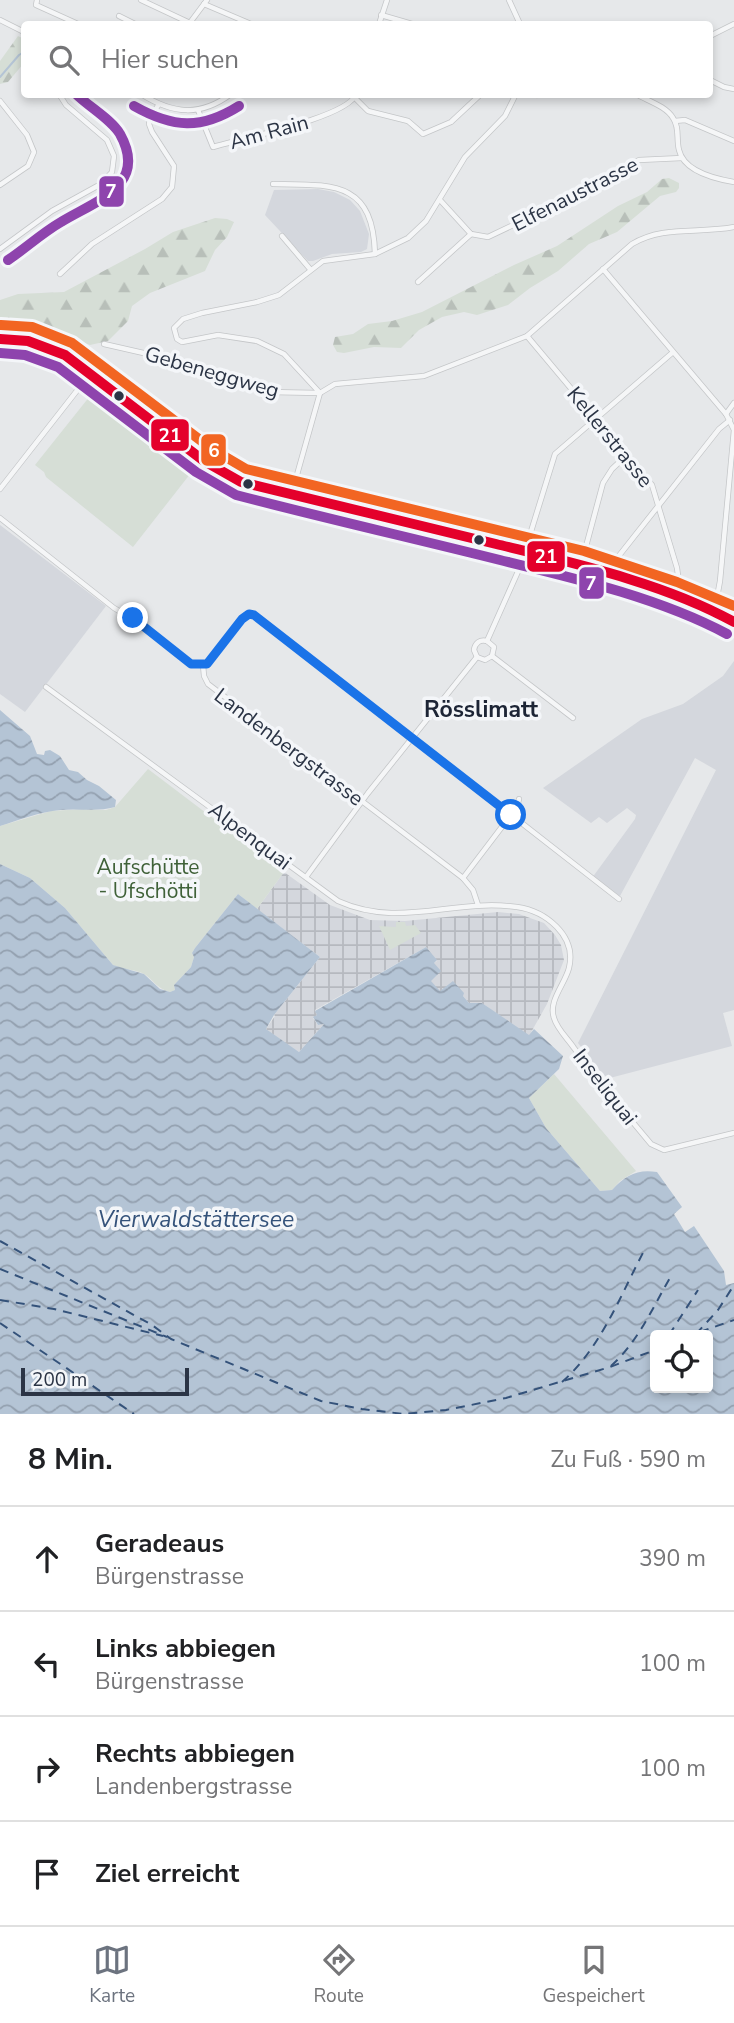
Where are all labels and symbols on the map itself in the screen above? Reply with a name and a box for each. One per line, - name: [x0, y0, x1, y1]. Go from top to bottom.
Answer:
- street label: Am Rain: [226, 108, 312, 156]
- street label: Elfenaustrasse: [507, 150, 643, 238]
- line badge: 7: [98, 175, 125, 208]
- text: 7: [105, 179, 117, 205]
- street label: Gebeneggweg: [142, 339, 282, 405]
- street label: Kellerstrasse: [561, 381, 659, 493]
- unlabelled marker: [112, 389, 126, 403]
- line badge: 21: [150, 418, 190, 452]
- text: 21: [159, 423, 181, 449]
- line badge: 6: [200, 433, 227, 467]
- text: 6: [208, 438, 220, 464]
- unlabelled marker: [241, 477, 255, 491]
- unlabelled marker: [472, 533, 486, 547]
- line badge: 21: [526, 540, 566, 573]
- text: 21: [535, 544, 557, 570]
- line badge: 7: [578, 566, 605, 600]
- text: 7: [585, 571, 597, 597]
- route end: [117, 602, 148, 633]
- street label: Landenbergstrasse: [209, 682, 369, 812]
- district label: Rösslimatt: [424, 694, 538, 725]
- street label: Alpenquai: [203, 796, 297, 876]
- route start: [495, 799, 526, 830]
- park label: Aufschütte - Ufschötti: [96, 853, 200, 905]
- street label: Inseliquai: [566, 1043, 644, 1131]
- water label: Vierwaldstättersee: [98, 1204, 294, 1235]
- scale bar: [21, 1365, 189, 1397]

